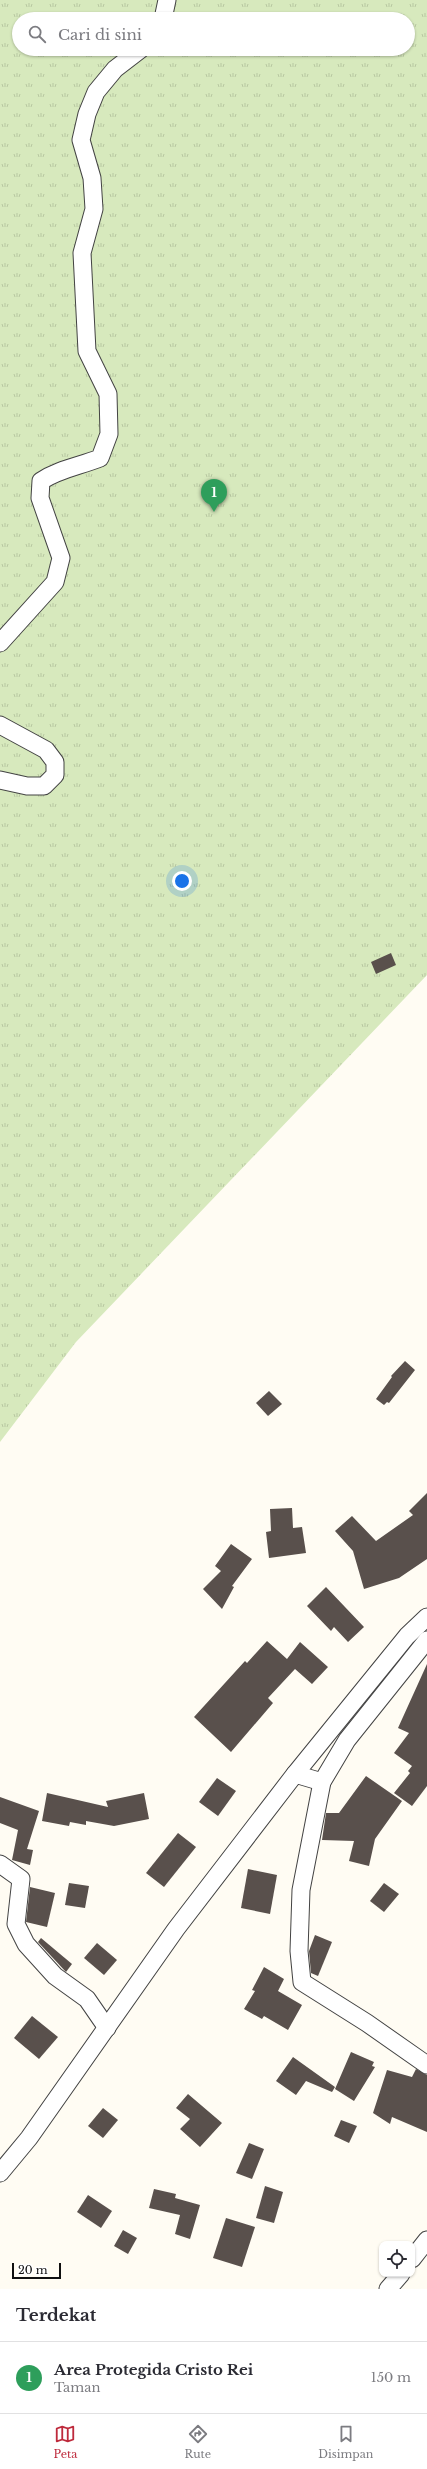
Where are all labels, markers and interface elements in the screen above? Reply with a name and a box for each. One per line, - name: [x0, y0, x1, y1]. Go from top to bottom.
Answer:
- search box: [12, 12, 415, 56]
- icon: search: [26, 23, 48, 45]
- text: Cari di sini: [58, 25, 142, 44]
- pin: 1: [201, 479, 227, 512]
- your location: [172, 871, 192, 891]
- map controls: [379, 2241, 415, 2277]
- button: locate: [379, 2241, 415, 2277]
- scale bar: [12, 2261, 61, 2280]
- text: 20 m: [18, 2263, 48, 2277]
- text: Terdekat: [16, 2305, 96, 2326]
- text: Area Protegida Cristo Rei: [54, 2360, 253, 2379]
- text: 1: [26, 2369, 32, 2386]
- text: 150 m: [371, 2369, 411, 2386]
- text: Taman: [54, 2379, 100, 2396]
- tab: Peta: [54, 2423, 77, 2461]
- tab: Rute: [185, 2423, 211, 2461]
- tab: Disimpan: [318, 2423, 373, 2461]

